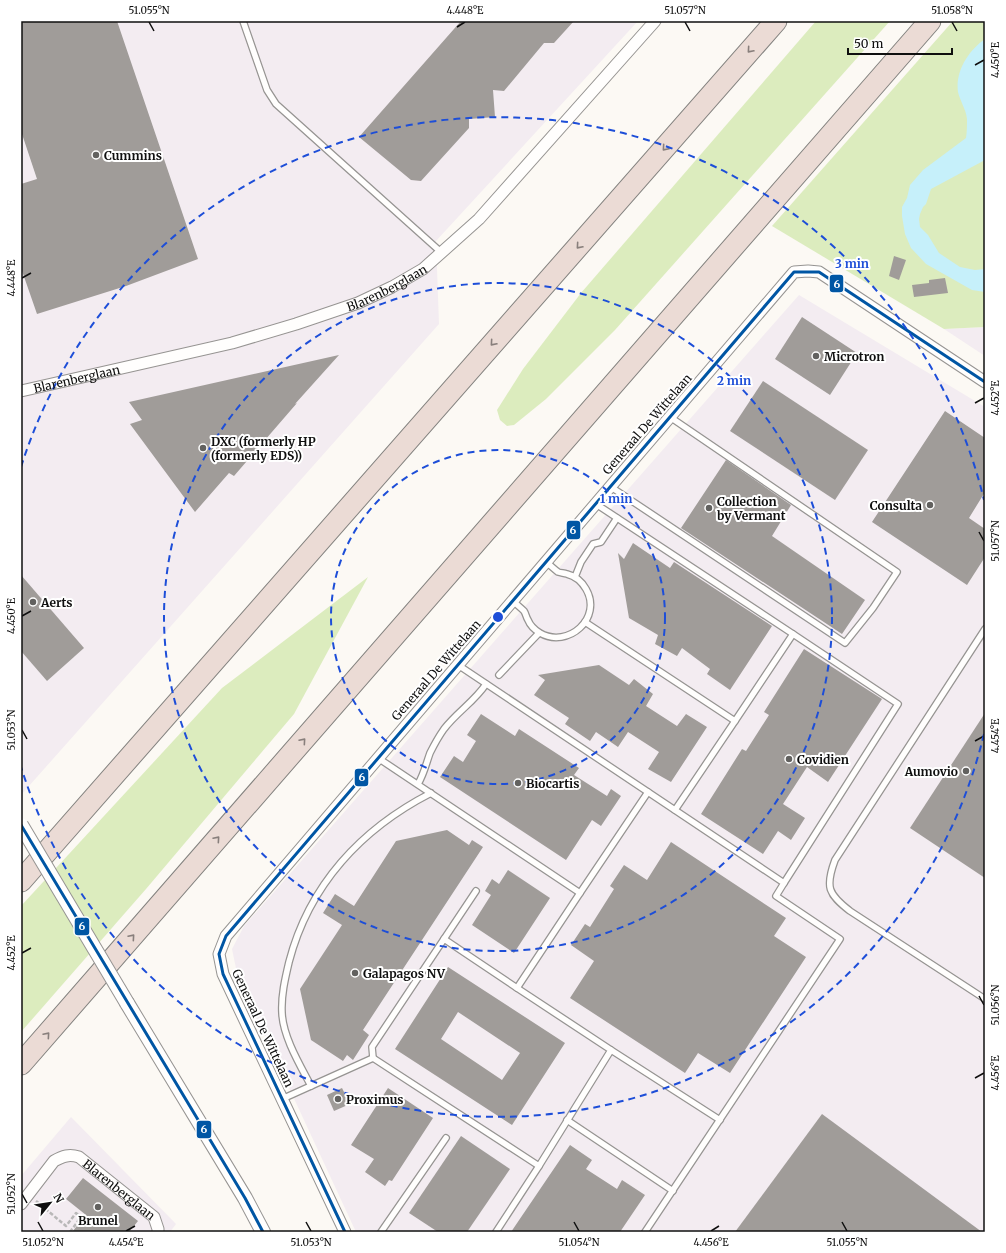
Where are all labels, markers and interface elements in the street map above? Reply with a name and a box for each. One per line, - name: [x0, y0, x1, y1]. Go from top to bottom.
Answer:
- text: 51.055°N: [128, 4, 170, 17]
- text: 4.448°E: [447, 4, 484, 17]
- text: 51.057°N: [664, 4, 706, 17]
- text: 51.058°N: [931, 4, 973, 17]
- scale bar: [848, 30, 952, 56]
- text: 50 m: [854, 36, 883, 51]
- text: 4.450°E: [989, 41, 1002, 78]
- one-way arrow: [748, 46, 755, 53]
- one-way arrow: [662, 143, 669, 151]
- place label: Cummins: [104, 148, 162, 163]
- marker: Cummins: [91, 150, 101, 160]
- one-way arrow: [576, 241, 583, 248]
- text: 3 min: [835, 256, 869, 271]
- text: 4.448°E: [5, 259, 18, 296]
- street label: Blarenberglaan: [345, 261, 429, 314]
- line badge: 6: [829, 274, 844, 293]
- text: 6: [834, 277, 841, 291]
- one-way arrow: [491, 339, 498, 346]
- place label: Microtron: [824, 349, 884, 364]
- marker: Microtron: [811, 351, 821, 361]
- street label: Blarenberglaan: [32, 361, 121, 395]
- street label: Generaal De Wittelaan: [599, 371, 695, 477]
- text: 2 min: [717, 373, 751, 388]
- text: 4.452°E: [989, 380, 1002, 416]
- place label: DXC (formerly HP (formerly EDS)): [211, 434, 316, 463]
- marker: DXC (formerly HP (formerly EDS)): [198, 443, 208, 453]
- text: 1 min: [600, 491, 632, 506]
- place label: Collection by Vermant: [717, 494, 786, 523]
- place label: Consulta: [870, 498, 922, 513]
- marker: Consulta: [925, 500, 935, 510]
- marker: Collection by Vermant: [704, 503, 714, 513]
- line badge: 6: [566, 520, 581, 540]
- text: 51.057°N: [989, 520, 1002, 562]
- text: 6: [570, 523, 577, 537]
- place label: Aerts: [40, 595, 73, 610]
- text: 4.450°E: [5, 597, 18, 634]
- marker: Aerts: [28, 597, 38, 607]
- centre of rings: [491, 610, 505, 624]
- street label: Generaal De Wittelaan: [388, 617, 484, 723]
- text: 51.053°N: [5, 709, 18, 751]
- text: 4.454°E: [989, 718, 1002, 753]
- one-way arrow: [298, 738, 305, 746]
- place label: Covidien: [797, 752, 849, 767]
- marker: Covidien: [784, 754, 794, 764]
- place label: Aumovio: [904, 764, 958, 779]
- marker: Aumovio: [961, 766, 971, 776]
- line badge: 6: [354, 768, 369, 787]
- text: 6: [359, 770, 366, 784]
- place label: Biocartis: [526, 776, 579, 791]
- marker: Biocartis: [513, 778, 523, 788]
- one-way arrow: [213, 836, 220, 844]
- line badge: 6: [74, 917, 90, 936]
- text: 6: [79, 919, 86, 933]
- one-way arrow: [127, 934, 135, 942]
- text: 4.452°E: [5, 935, 18, 971]
- place label: Galapagos NV: [363, 966, 446, 981]
- street label: Generaal De Wittelaan: [229, 967, 297, 1089]
- marker: Galapagos NV: [350, 968, 360, 978]
- text: 51.056°N: [989, 984, 1002, 1026]
- one-way arrow: [42, 1032, 49, 1040]
- text: 4.456°E: [989, 1055, 1002, 1091]
- place label: Proximus: [346, 1092, 404, 1107]
- marker: Proximus: [333, 1094, 343, 1104]
- line badge: 6: [196, 1120, 212, 1139]
- text: 6: [201, 1122, 208, 1136]
- street label: Blarenberglaan: [80, 1156, 158, 1223]
- text: 51.052°N: [5, 1173, 18, 1215]
- north arrow: [30, 1183, 70, 1223]
- text: N: [50, 1191, 67, 1206]
- marker: Brunel: [93, 1202, 103, 1212]
- place label: Brunel: [78, 1213, 118, 1228]
- text: 51.052°N: [22, 1236, 64, 1249]
- text: 4.454°E: [109, 1236, 144, 1249]
- text: 51.053°N: [290, 1236, 332, 1249]
- text: 51.054°N: [559, 1236, 600, 1249]
- text: 4.456°E: [694, 1236, 729, 1249]
- text: 51.055°N: [826, 1236, 868, 1249]

